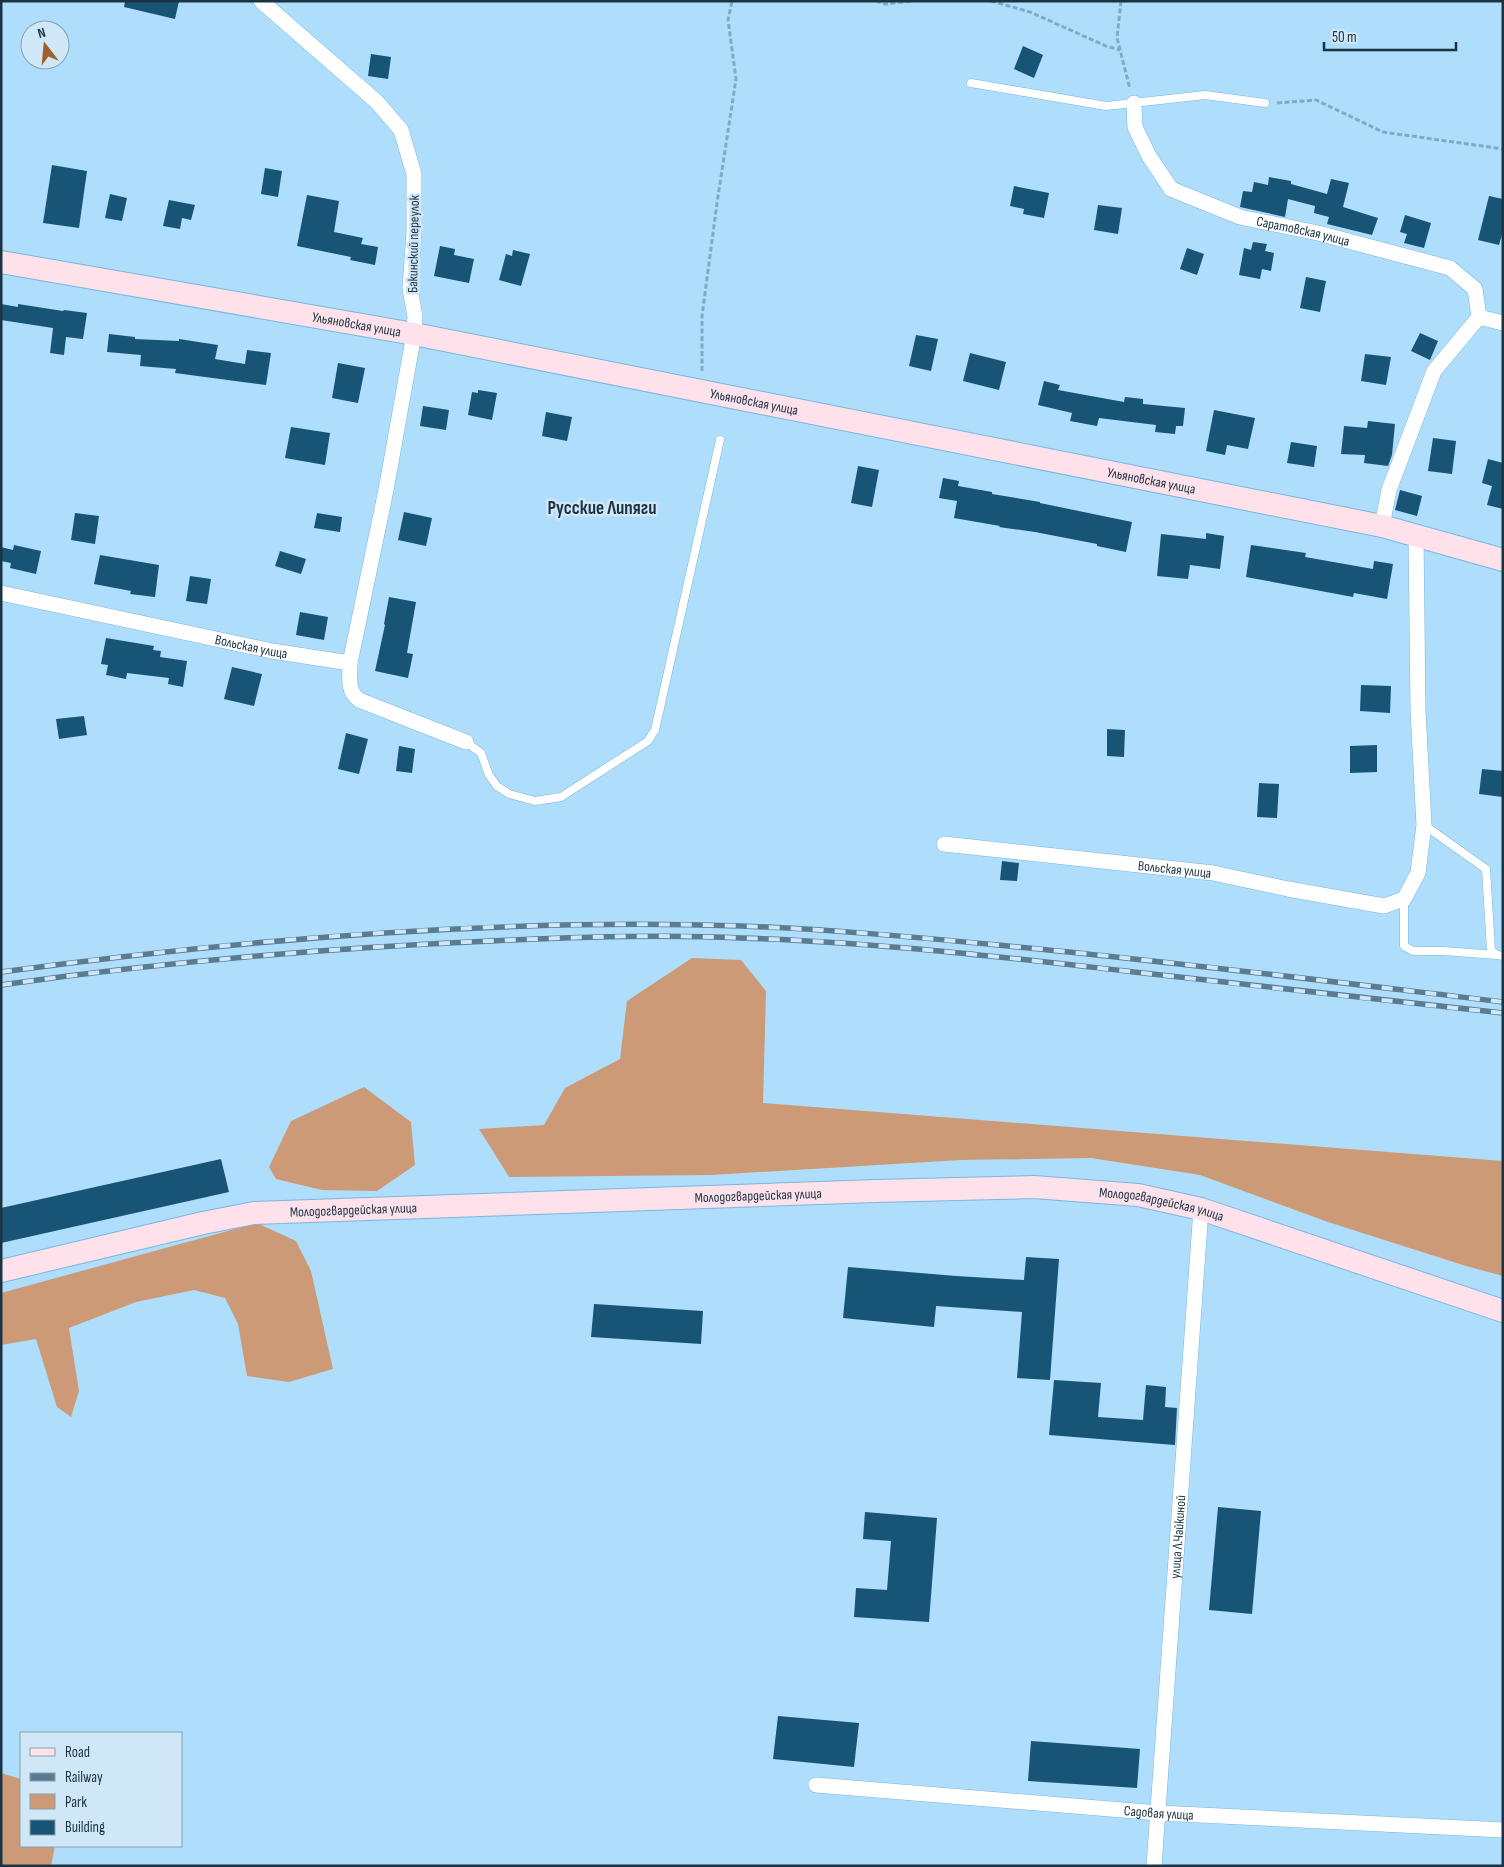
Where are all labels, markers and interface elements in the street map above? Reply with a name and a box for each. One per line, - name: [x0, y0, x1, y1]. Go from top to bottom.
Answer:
- north arrow: [20, 20, 70, 70]
- scale bar: [1324, 20, 1456, 52]
- text: N: [36, 24, 47, 42]
- text: 50 m: [1332, 28, 1357, 47]
- street label: Бакинский переулок: [404, 194, 423, 293]
- street label: Саратовская улица: [1255, 213, 1352, 250]
- street label: Ульяновская улица: [311, 308, 402, 341]
- street label: Ульяновская улица: [708, 385, 800, 419]
- street label: Ульяновская улица: [1106, 464, 1197, 498]
- district label: Русские Липяги: [547, 497, 657, 520]
- street label: Вольская улица: [213, 631, 289, 662]
- street label: Вольская улица: [1137, 857, 1212, 882]
- street label: Молодогвардейская улица: [1098, 1184, 1226, 1225]
- street label: Молодогвардейская улица: [694, 1185, 822, 1206]
- street label: Молодогвардейская улица: [289, 1199, 417, 1221]
- street label: улица Л.Чайкиной: [1167, 1494, 1190, 1579]
- legend: [20, 1732, 182, 1847]
- text: Road: [65, 1743, 90, 1762]
- text: Railway: [65, 1768, 103, 1787]
- text: Park: [65, 1793, 87, 1812]
- street label: Садовая улица: [1123, 1802, 1194, 1824]
- text: Building: [65, 1818, 105, 1837]

